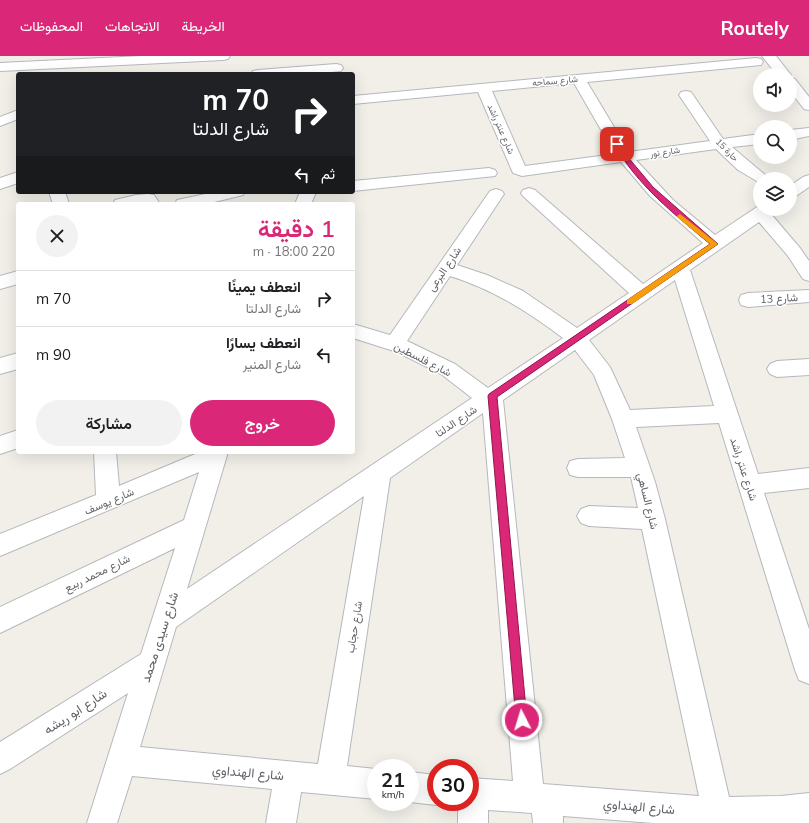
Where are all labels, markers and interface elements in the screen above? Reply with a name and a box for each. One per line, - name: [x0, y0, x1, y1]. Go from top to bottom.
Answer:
- text: Routely: [721, 16, 789, 40]
- text: المحفوظات: [20, 17, 83, 35]
- text: الاتجاهات: [105, 17, 159, 35]
- text: الخريطة: [181, 17, 225, 35]
- map controls: [753, 68, 797, 216]
- button: sound: [753, 68, 797, 112]
- street label: شارع سماحه: [532, 73, 578, 89]
- text: 70 m: [203, 82, 269, 117]
- icon: right: [283, 88, 335, 140]
- street label: شارع عنتر راشد: [485, 102, 517, 156]
- text: شارع الدلتا: [192, 117, 269, 140]
- button: search: [753, 120, 797, 164]
- pin: [600, 127, 634, 161]
- icon: arrive: [606, 133, 628, 155]
- street label: حارة 15: [713, 136, 741, 164]
- street label: شارع نور: [648, 144, 681, 160]
- icon: left: [291, 164, 313, 186]
- text: ثم: [321, 164, 335, 183]
- button: layers: [753, 172, 797, 216]
- text: 1 دقيقة: [258, 213, 335, 243]
- button: close: [36, 215, 78, 257]
- text: 220 m · 18:00: [253, 243, 335, 259]
- street label: شارع البرعى: [424, 244, 465, 295]
- text: انعطف يمينًا: [228, 277, 301, 296]
- icon: right: [313, 288, 335, 310]
- text: 70 m: [36, 289, 71, 308]
- street label: شارع 13: [760, 290, 799, 307]
- text: شارع الدلتا: [246, 300, 301, 316]
- text: انعطف يسارًا: [226, 333, 301, 352]
- street label: شارع فلسطين: [392, 339, 454, 380]
- icon: left: [313, 344, 335, 366]
- text: 90 m: [36, 345, 71, 364]
- text: شارع المنير: [243, 356, 301, 372]
- button: مشاركة: [36, 400, 182, 446]
- button: خروج: [190, 400, 335, 446]
- street label: شارع الدلتا: [433, 402, 480, 441]
- street label: شارع عنتر راشد: [726, 436, 761, 503]
- street label: شارع الساهي: [631, 471, 662, 532]
- street label: شارع يوسف: [82, 484, 137, 519]
- street label: شارع محمد ربيع: [62, 551, 133, 596]
- street label: شارع سيدى محمد: [137, 590, 183, 685]
- street label: شارع حجاب: [343, 600, 366, 654]
- street label: شارع ابو ريشه: [41, 685, 111, 739]
- position arrow: [501, 699, 543, 741]
- speed limit sign: 30: [427, 759, 479, 811]
- street label: شارع الهنداوي: [211, 761, 285, 786]
- text: 21: [381, 767, 405, 792]
- text: km/h: [382, 788, 404, 801]
- street label: شارع الهنداوي: [602, 795, 676, 820]

